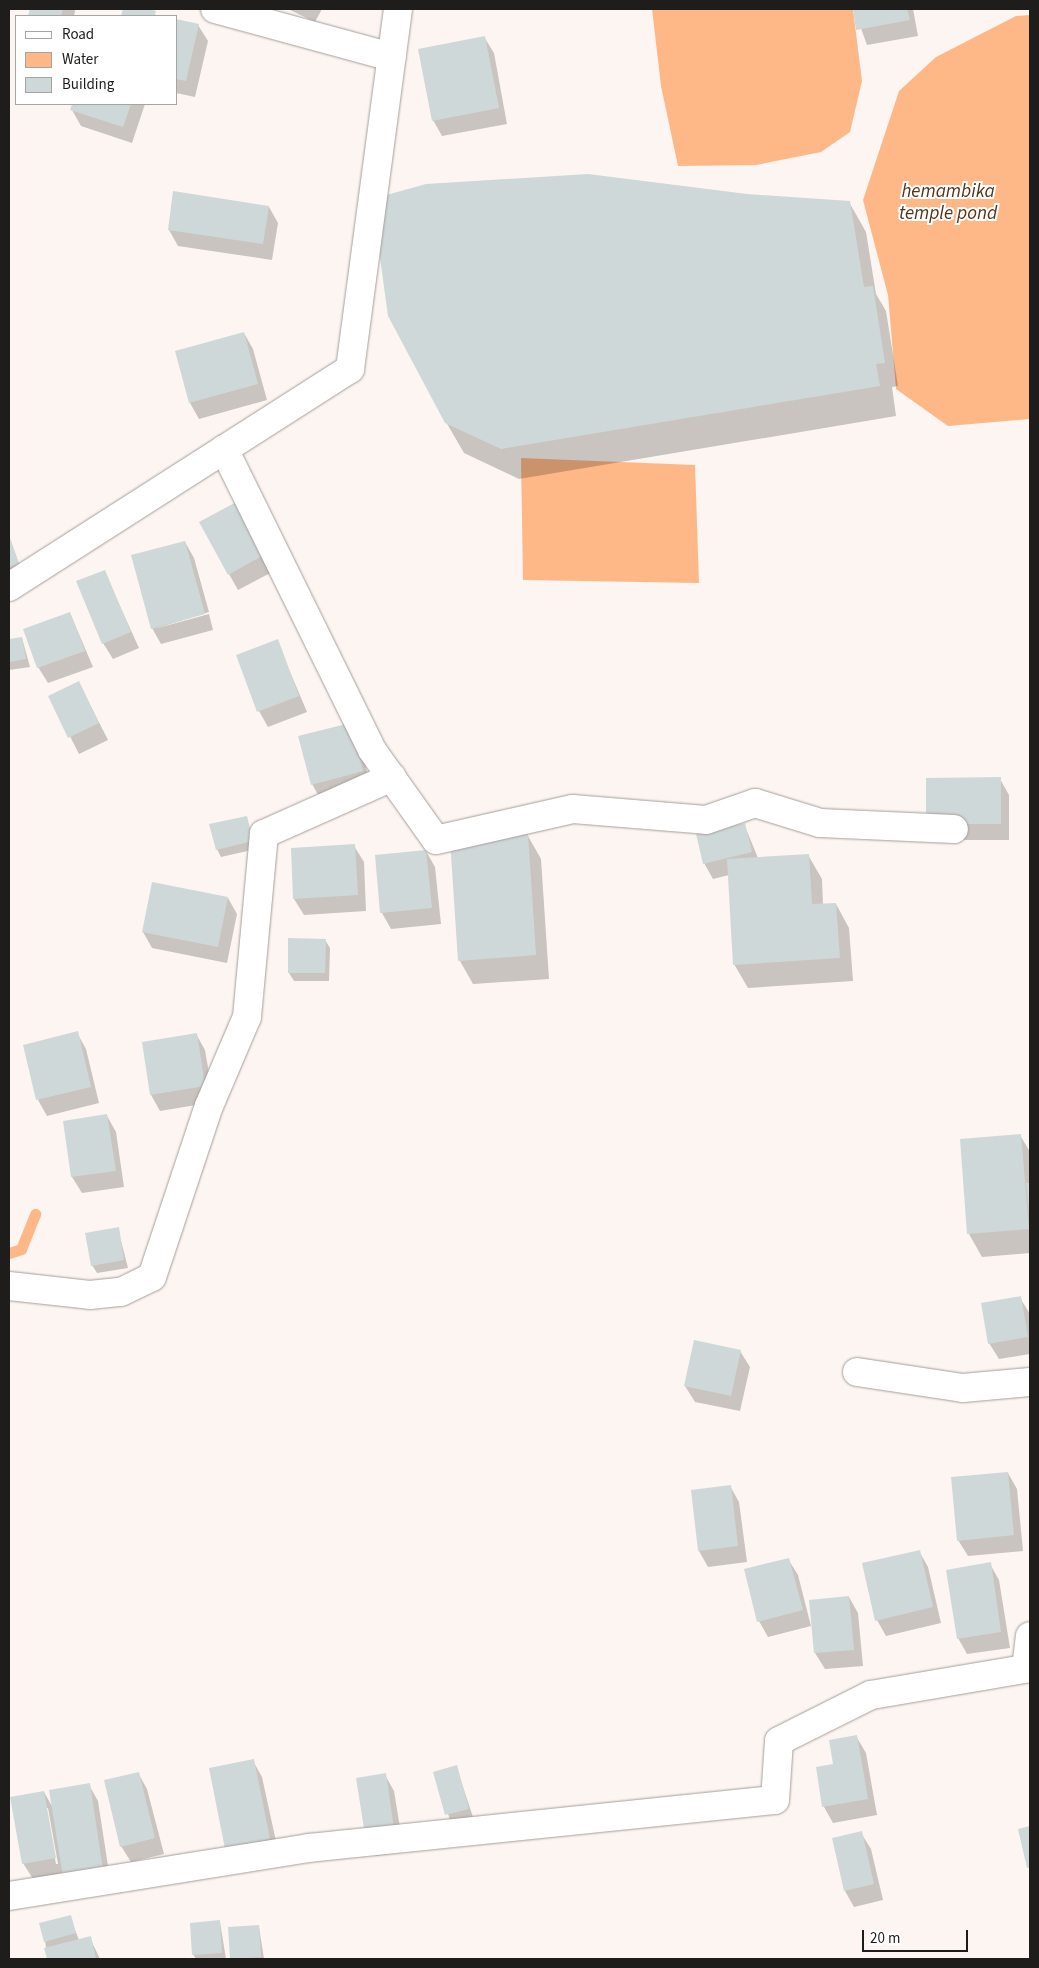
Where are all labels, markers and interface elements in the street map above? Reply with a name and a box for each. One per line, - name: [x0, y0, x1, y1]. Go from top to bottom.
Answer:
- legend: [15, 15, 178, 105]
- text: Road: [62, 24, 94, 45]
- text: Water: [62, 49, 98, 70]
- text: Building: [62, 74, 114, 95]
- water label: hemambika temple pond: [899, 181, 997, 225]
- scale bar: [864, 1920, 970, 1952]
- text: 20 m: [870, 1928, 900, 1949]

